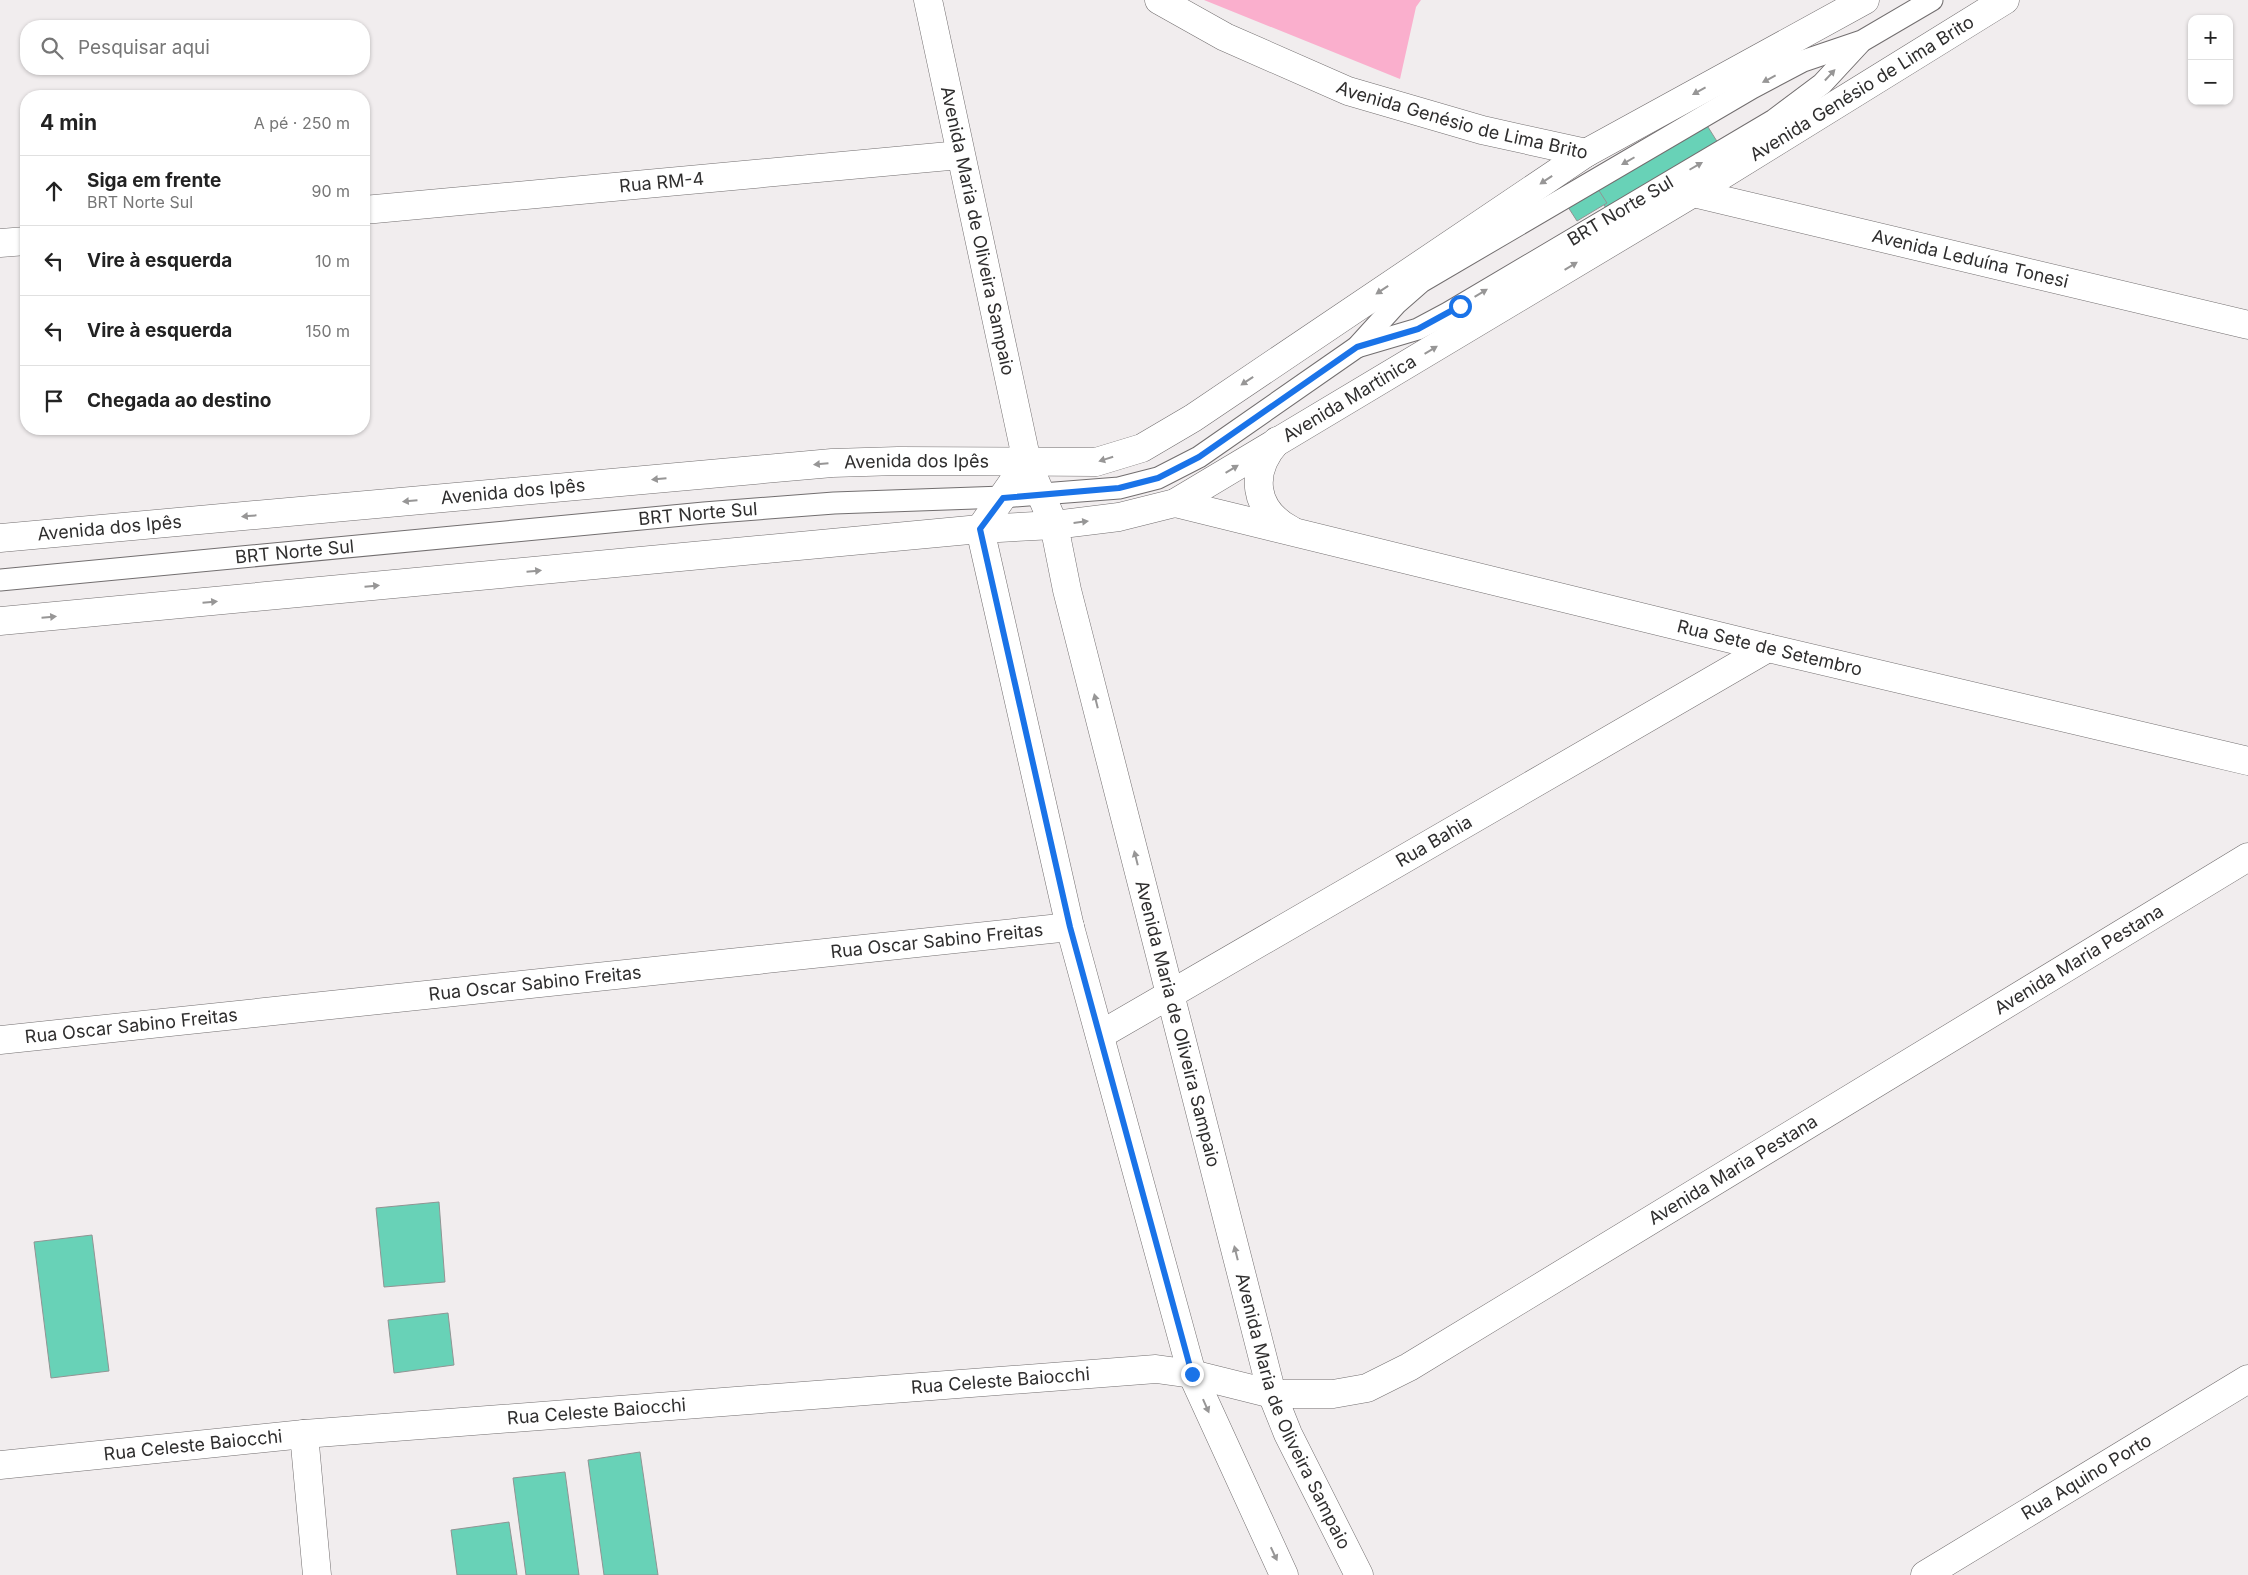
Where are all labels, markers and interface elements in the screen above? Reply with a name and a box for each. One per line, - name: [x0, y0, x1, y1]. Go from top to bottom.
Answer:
- street label: Avenida Genésio de Lima Brito: [1746, 11, 1977, 165]
- map controls: [2188, 15, 2233, 105]
- button: +: [2188, 15, 2233, 60]
- search box: [20, 20, 370, 75]
- icon: search: [38, 34, 66, 62]
- text: Pesquisar aqui: [78, 36, 210, 59]
- button: −: [2188, 60, 2233, 105]
- one-way arrow: [1824, 70, 1836, 82]
- one-way arrow: [1762, 75, 1776, 83]
- street label: Avenida Genésio de Lima Brito: [1333, 76, 1590, 163]
- street label: Avenida Maria de Oliveira Sampaio: [937, 84, 1019, 377]
- one-way arrow: [1693, 86, 1706, 95]
- text: 4 min: [40, 110, 97, 135]
- text: A pé · 250 m: [254, 113, 350, 133]
- one-way arrow: [1622, 156, 1635, 165]
- one-way arrow: [1689, 161, 1702, 170]
- street label: Rua RM-4: [618, 168, 705, 196]
- text: Siga em frente: [87, 169, 221, 192]
- street label: BRT Norte Sul: [1563, 171, 1677, 250]
- one-way arrow: [1539, 175, 1552, 185]
- icon: ahead: [40, 177, 68, 205]
- text: 90 m: [311, 181, 350, 201]
- text: BRT Norte Sul: [87, 192, 193, 212]
- street label: Avenida Leduína Tonesi: [1870, 225, 2071, 292]
- icon: left: [40, 247, 68, 275]
- text: Vire à esquerda: [87, 249, 232, 272]
- text: 10 m: [315, 251, 350, 271]
- one-way arrow: [1564, 262, 1577, 271]
- one-way arrow: [1375, 285, 1389, 295]
- one-way arrow: [1474, 289, 1487, 298]
- route start: [1449, 295, 1472, 318]
- icon: left: [40, 317, 68, 345]
- text: Vire à esquerda: [87, 319, 232, 342]
- text: 150 m: [305, 321, 350, 341]
- one-way arrow: [1425, 345, 1438, 354]
- street label: Avenida Martinica: [1279, 350, 1420, 446]
- one-way arrow: [1240, 376, 1254, 386]
- icon: arrive: [40, 387, 68, 415]
- text: Chegada ao destino: [87, 389, 271, 412]
- street label: Avenida dos Ipês: [844, 450, 989, 473]
- one-way arrow: [1098, 456, 1113, 464]
- one-way arrow: [813, 460, 829, 468]
- one-way arrow: [1225, 464, 1238, 473]
- street label: Avenida dos Ipês: [440, 474, 586, 508]
- one-way arrow: [651, 475, 667, 483]
- one-way arrow: [402, 497, 418, 505]
- street label: BRT Norte Sul: [637, 498, 758, 529]
- street label: Avenida dos Ipês: [36, 511, 183, 545]
- one-way arrow: [240, 512, 256, 520]
- one-way arrow: [1073, 518, 1089, 526]
- street label: BRT Norte Sul: [234, 535, 355, 568]
- one-way arrow: [526, 567, 542, 575]
- one-way arrow: [364, 582, 380, 590]
- one-way arrow: [203, 597, 219, 605]
- one-way arrow: [41, 613, 57, 621]
- street label: Rua Sete de Setembro: [1675, 615, 1864, 680]
- one-way arrow: [1091, 693, 1099, 708]
- street label: Rua Bahia: [1392, 811, 1476, 871]
- one-way arrow: [1132, 851, 1140, 866]
- street label: Avenida Maria de Oliveira Sampaio: [1131, 878, 1225, 1169]
- street label: Avenida Maria Pestana: [1990, 900, 2167, 1019]
- street label: Rua Oscar Sabino Freitas: [829, 919, 1044, 962]
- street label: Rua Oscar Sabino Freitas: [428, 961, 642, 1005]
- street label: Rua Oscar Sabino Freitas: [24, 1004, 239, 1047]
- street label: Avenida Maria Pestana: [1644, 1110, 1821, 1229]
- one-way arrow: [1232, 1246, 1240, 1261]
- street label: Avenida Maria de Oliveira Sampaio: [1232, 1270, 1355, 1552]
- street label: Rua Celeste Baiocchi: [910, 1363, 1091, 1398]
- route end: [1181, 1363, 1204, 1386]
- street label: Rua Celeste Baiocchi: [506, 1394, 687, 1428]
- one-way arrow: [1203, 1399, 1211, 1413]
- street label: Rua Celeste Baiocchi: [103, 1425, 283, 1464]
- street label: Rua Aquino Porto: [2018, 1429, 2155, 1524]
- one-way arrow: [1270, 1547, 1278, 1561]

